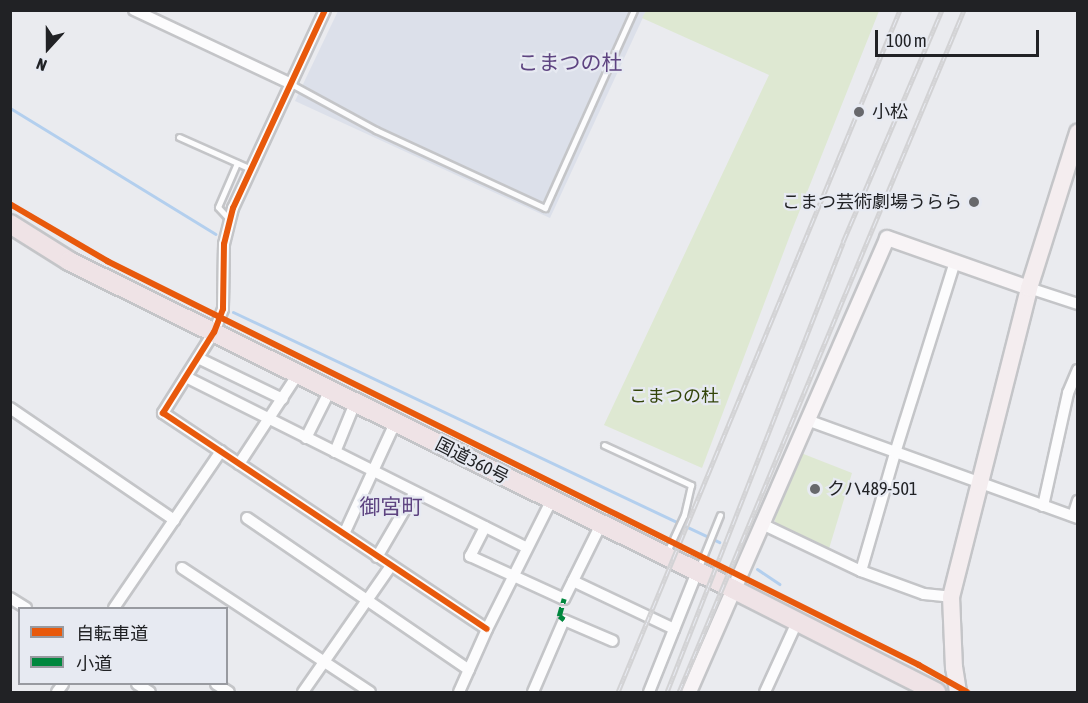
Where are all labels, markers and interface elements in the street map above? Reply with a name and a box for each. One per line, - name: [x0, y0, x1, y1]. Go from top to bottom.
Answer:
- north arrow: [18, 18, 78, 78]
- scale bar: [878, 18, 1042, 56]
- text: 100 m: [886, 30, 927, 51]
- district label: こまつの杜: [518, 49, 622, 75]
- text: N: [34, 55, 49, 75]
- place label: 小松: [872, 101, 908, 123]
- marker: 小松: [850, 103, 868, 121]
- place label: こまつ芸術劇場うらら: [782, 191, 962, 213]
- marker: こまつ芸術劇場うらら: [967, 195, 981, 209]
- park label: こまつの杜: [629, 385, 719, 407]
- street label: 国道360号: [432, 433, 512, 489]
- place label: クハ489-501: [827, 478, 918, 500]
- marker: クハ489-501: [808, 482, 822, 496]
- district label: 御宮町: [360, 493, 422, 519]
- legend: [18, 607, 228, 685]
- text: 自転車道: [76, 623, 148, 644]
- text: 小道: [76, 653, 112, 674]

